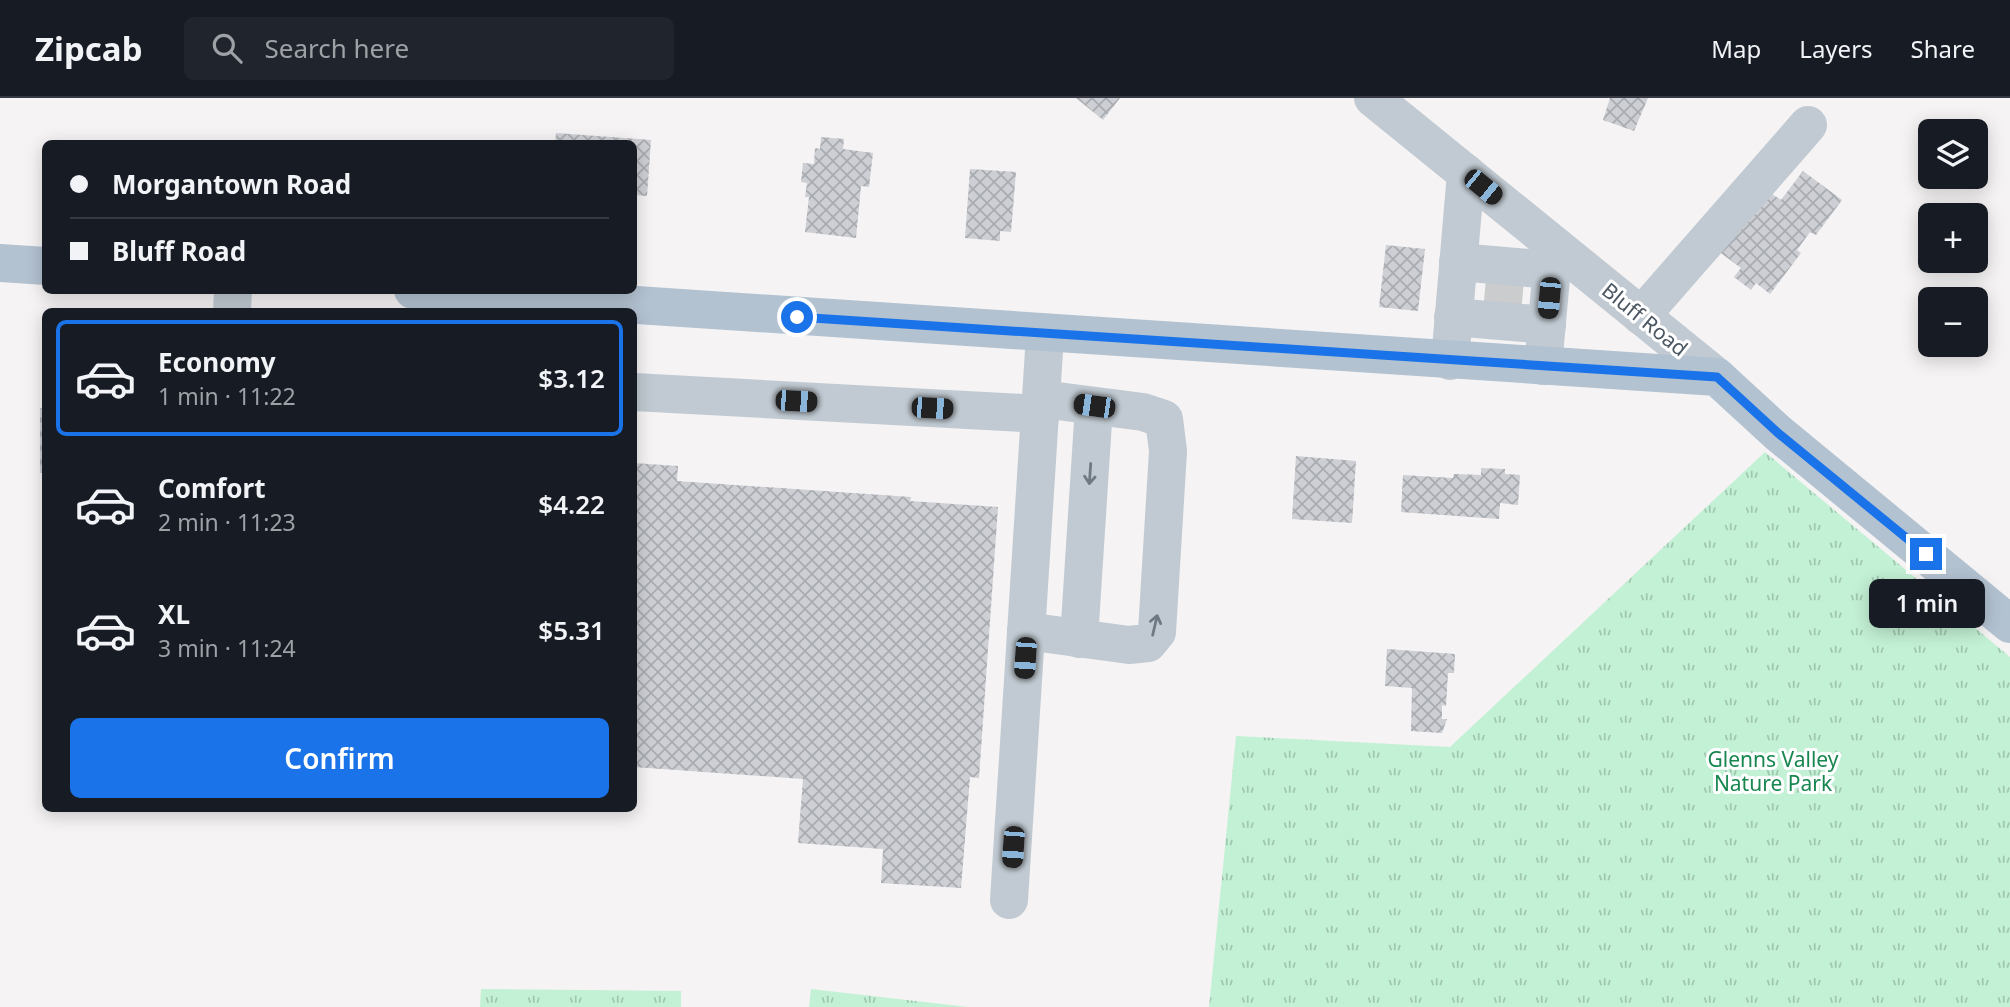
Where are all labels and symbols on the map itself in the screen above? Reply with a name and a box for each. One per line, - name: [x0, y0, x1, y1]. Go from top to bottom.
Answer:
- car: [1461, 166, 1506, 208]
- car: [1537, 276, 1562, 320]
- street label: Bluff Road: [1596, 276, 1694, 362]
- route start: [781, 301, 813, 333]
- car: [775, 389, 818, 413]
- car: [1072, 393, 1117, 419]
- car: [911, 396, 954, 420]
- one-way arrow: [1083, 463, 1096, 486]
- route end: [1910, 538, 1942, 570]
- callout: 1 min: [1868, 578, 1984, 628]
- one-way arrow: [1150, 615, 1163, 637]
- car: [1014, 636, 1037, 680]
- park label: Glenns Valley Nature Park: [1708, 745, 1839, 797]
- car: [1002, 825, 1025, 869]

